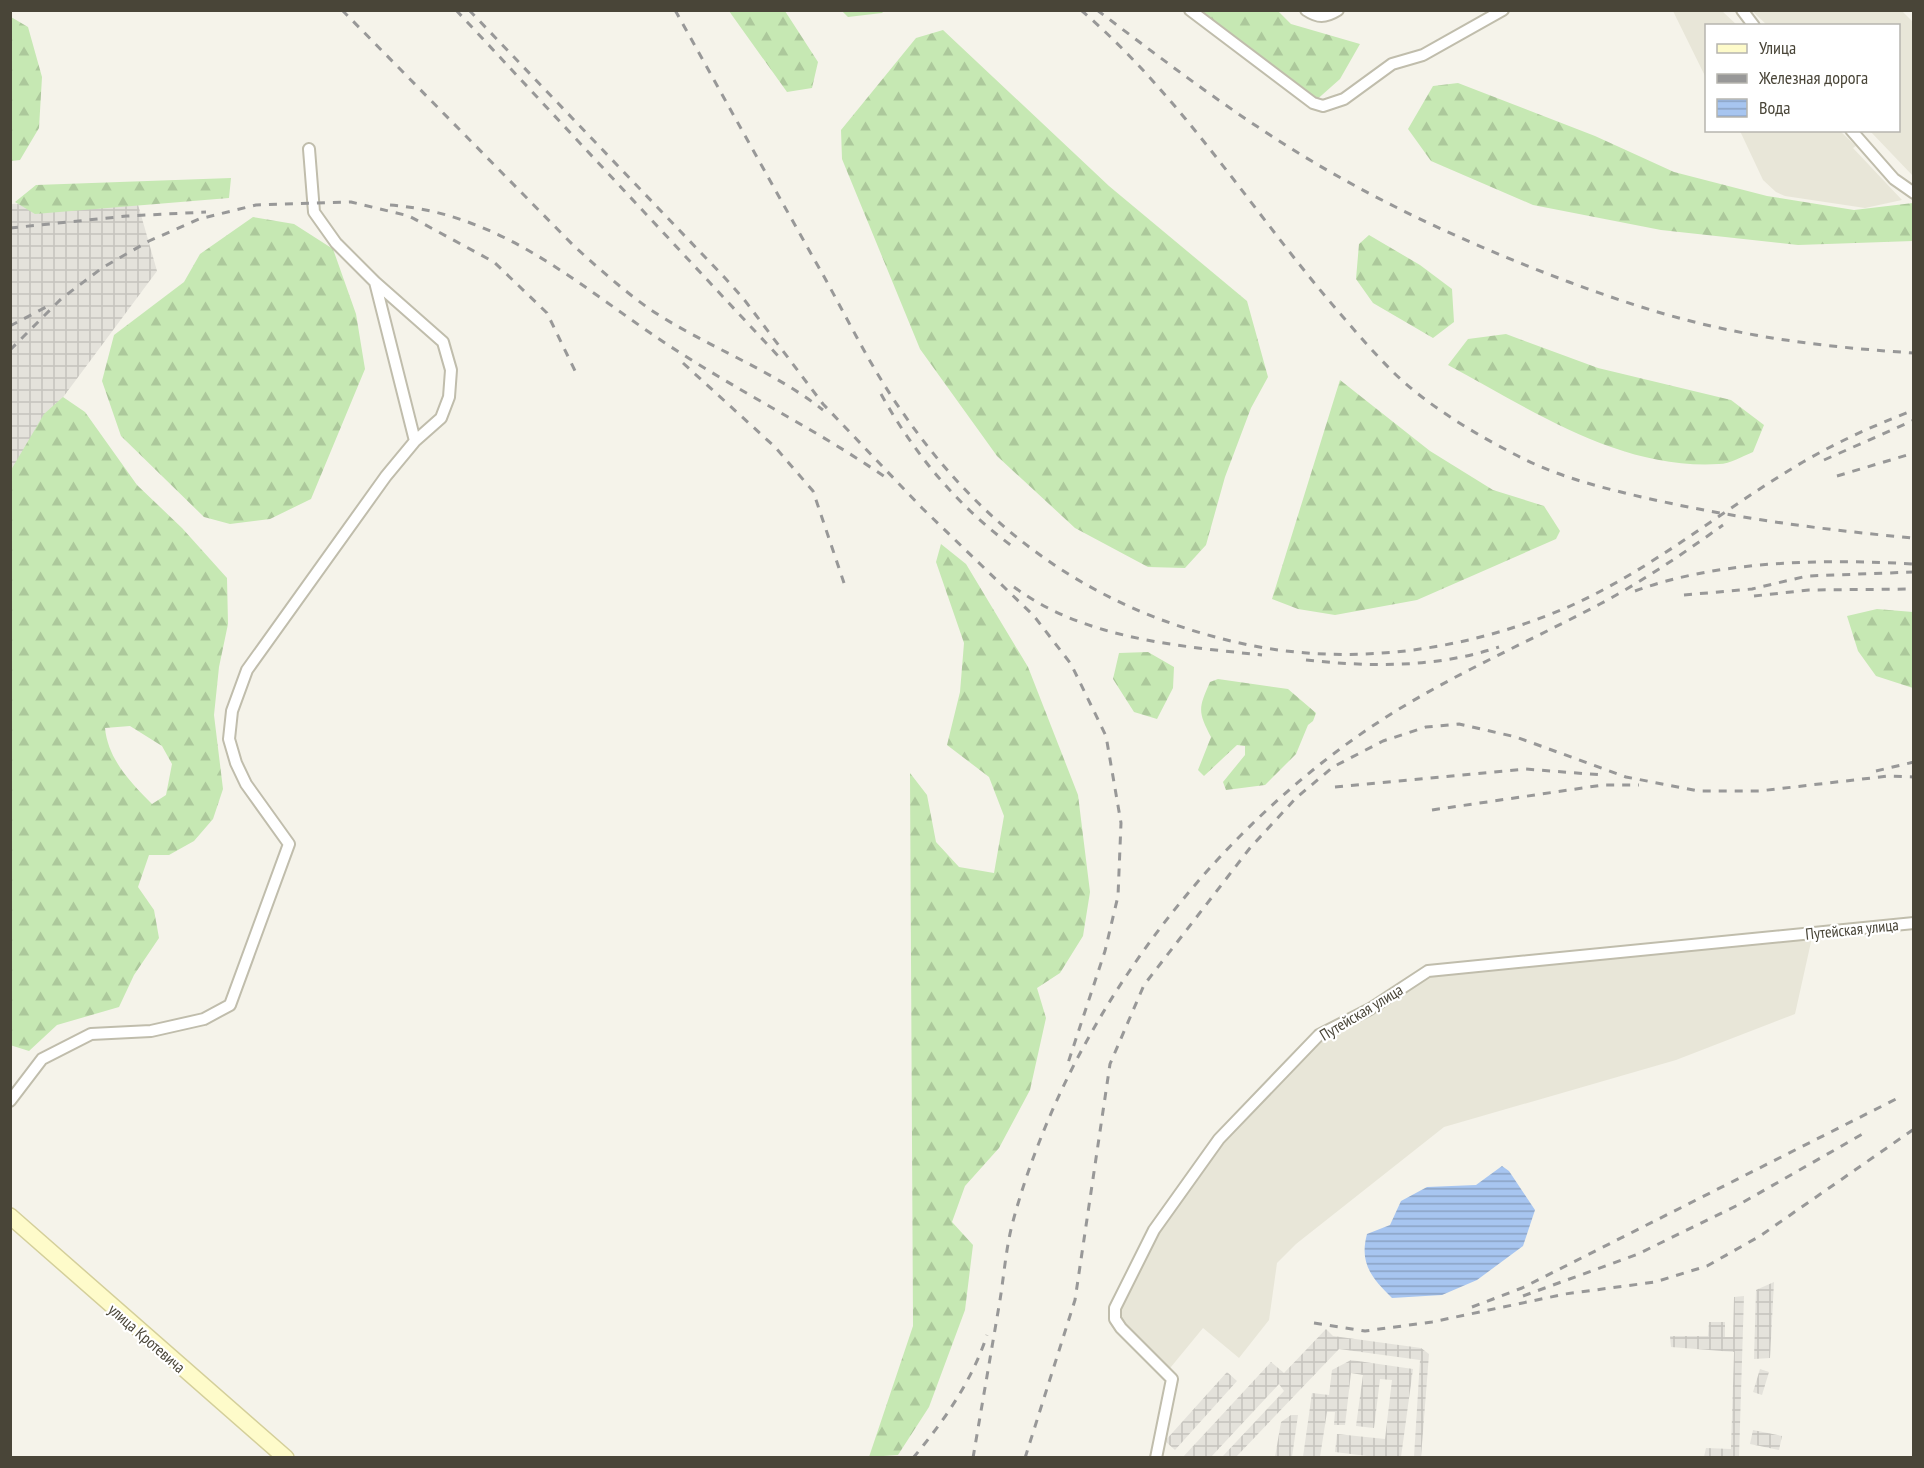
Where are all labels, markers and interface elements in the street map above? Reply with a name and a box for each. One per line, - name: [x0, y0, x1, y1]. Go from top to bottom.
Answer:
- legend: [1705, 24, 1900, 132]
- text: Улица: [1759, 36, 1796, 59]
- text: Железная дорога: [1758, 66, 1868, 89]
- text: Вода: [1759, 96, 1790, 119]
- street label: Путейская улица: [1804, 914, 1900, 944]
- street label: Путейская улица: [1316, 979, 1406, 1045]
- street label: улица Кротевича: [104, 1299, 190, 1377]

